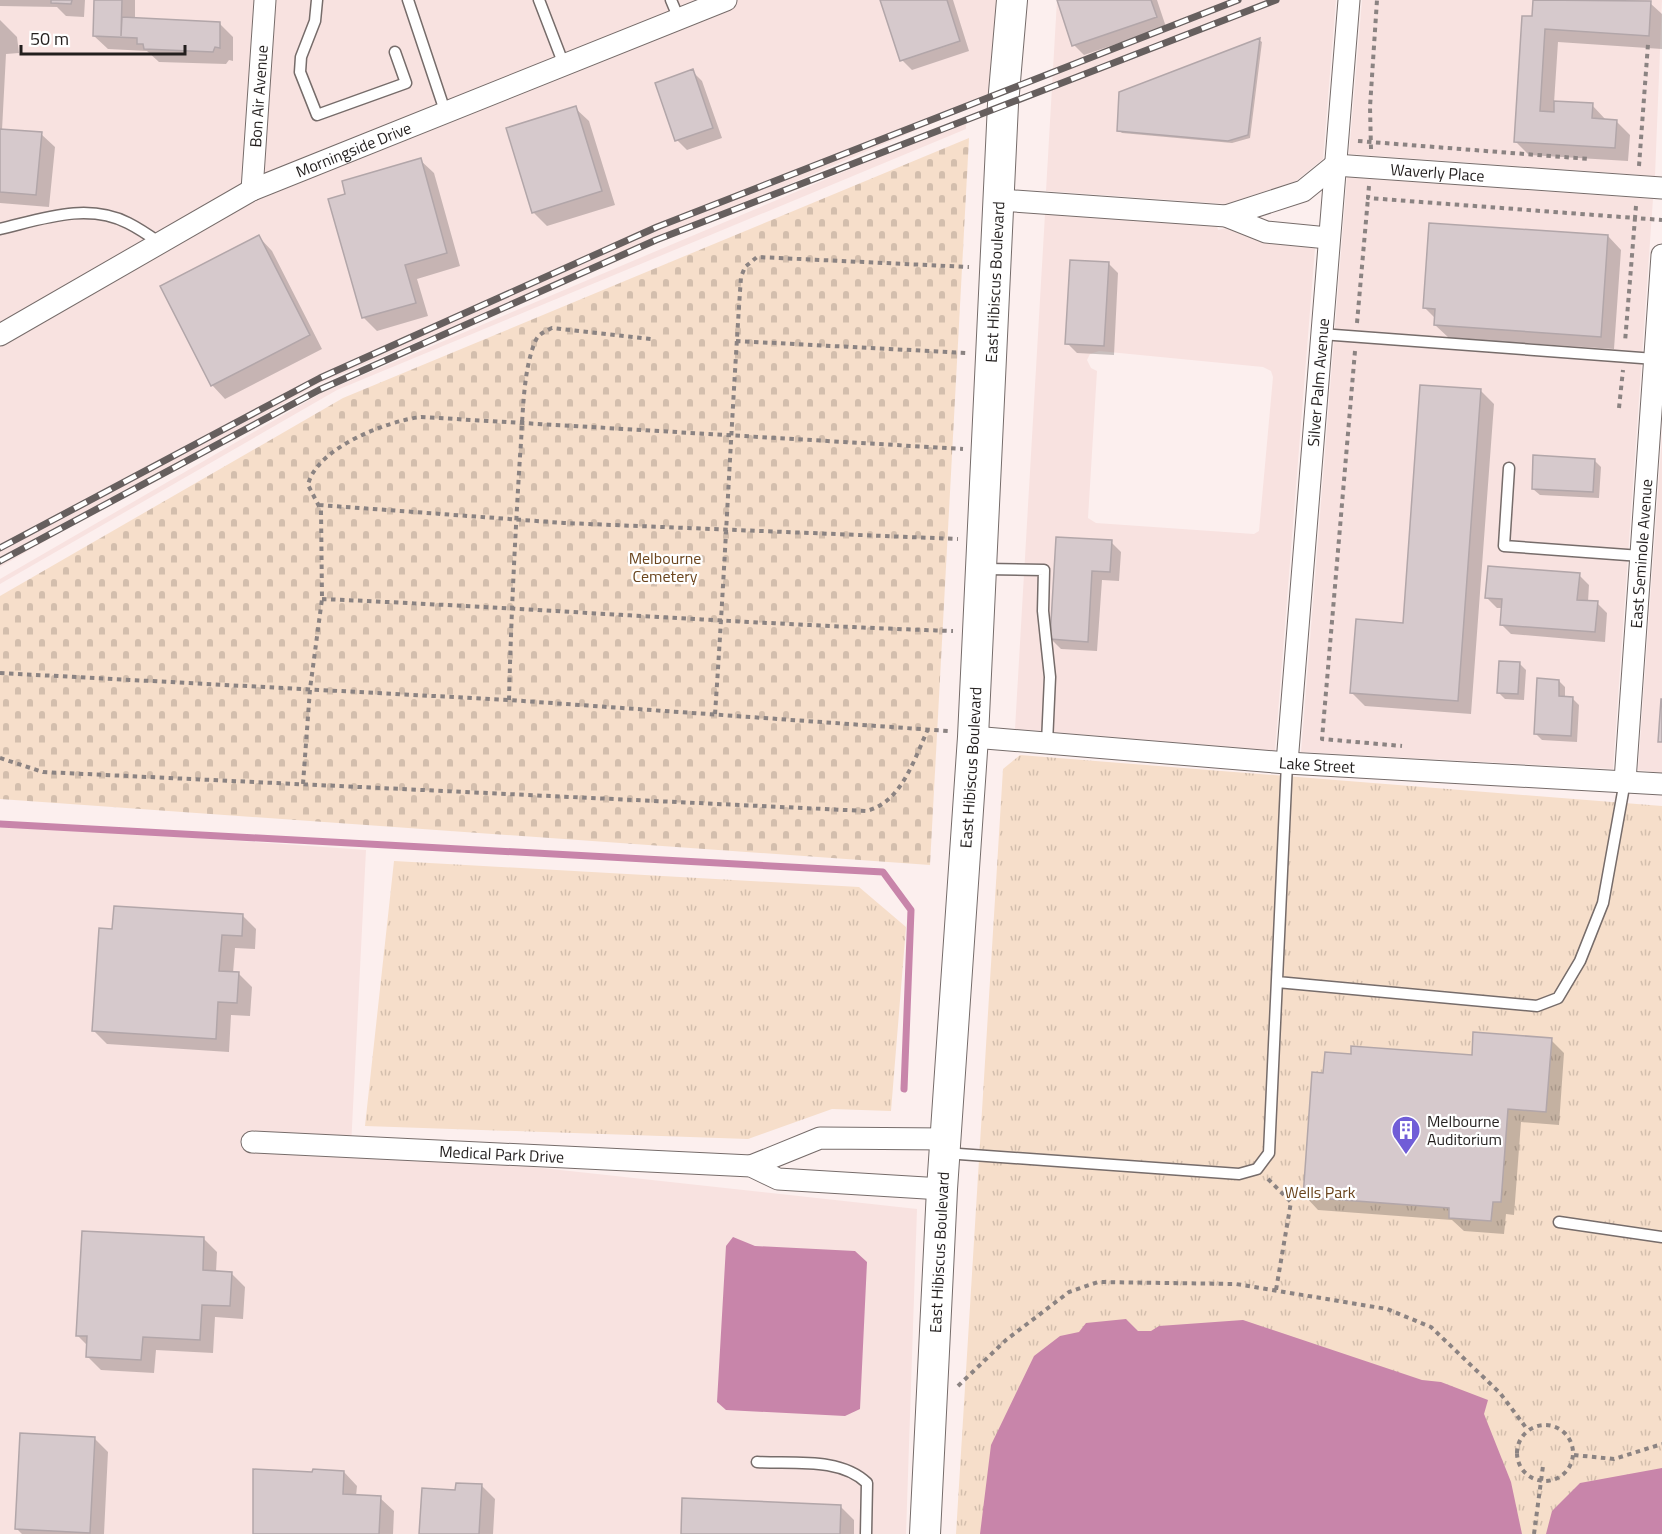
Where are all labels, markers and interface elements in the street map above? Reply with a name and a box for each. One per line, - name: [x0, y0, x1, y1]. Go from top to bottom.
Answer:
- scale bar: [21, 18, 184, 56]
- text: 50 m: [30, 25, 69, 52]
- street label: Bon Air Avenue: [243, 44, 274, 148]
- street label: Morningside Drive: [292, 115, 415, 183]
- street label: Waverly Place: [1390, 157, 1485, 187]
- street label: East Hibiscus Boulevard: [979, 201, 1010, 363]
- street label: Silver Palm Avenue: [1301, 317, 1335, 447]
- street label: East Seminole Avenue: [1624, 478, 1658, 629]
- park label: Melbourne Cemetery: [629, 546, 701, 588]
- street label: East Hibiscus Boulevard: [953, 686, 987, 849]
- street label: Lake Street: [1278, 750, 1356, 779]
- place label: Melbourne Auditorium: [1427, 1109, 1502, 1151]
- building icon: Melbourne Auditorium: [1390, 1114, 1422, 1156]
- street label: Medical Park Drive: [439, 1139, 565, 1169]
- street label: East Hibiscus Boulevard: [923, 1171, 955, 1334]
- park label: Wells Park: [1285, 1180, 1356, 1204]

